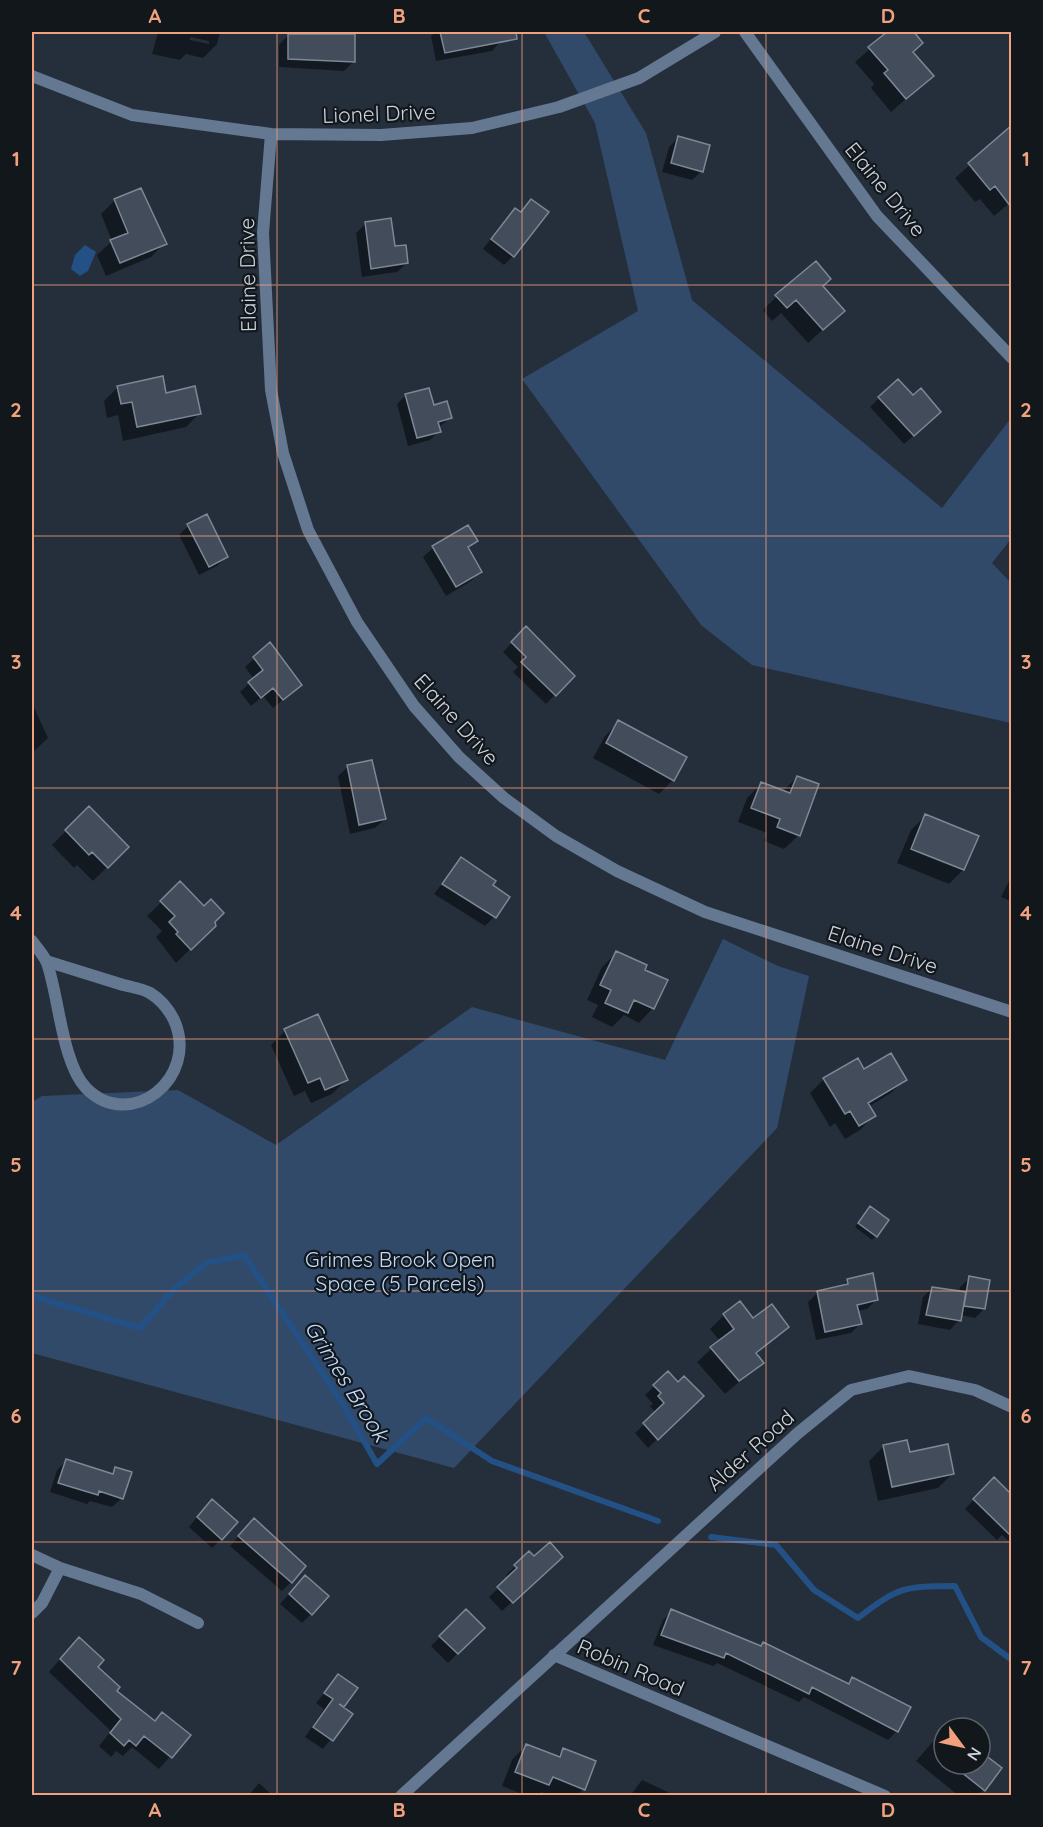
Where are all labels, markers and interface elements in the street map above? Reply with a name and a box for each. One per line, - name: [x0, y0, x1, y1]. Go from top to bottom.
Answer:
- text: A: [149, 3, 162, 28]
- text: B: [392, 3, 406, 28]
- text: C: [638, 3, 651, 28]
- text: D: [881, 3, 895, 28]
- street label: Lionel Drive: [322, 98, 436, 128]
- street label: Elaine Drive: [840, 136, 932, 242]
- text: 1: [12, 146, 20, 171]
- text: 1: [1022, 146, 1030, 171]
- street label: Elaine Drive: [233, 218, 261, 332]
- text: 2: [10, 397, 22, 422]
- text: 2: [1020, 397, 1032, 422]
- text: 3: [11, 649, 21, 674]
- text: 3: [1021, 649, 1031, 674]
- street label: Elaine Drive: [409, 668, 505, 770]
- text: 4: [10, 900, 22, 925]
- text: 4: [1020, 900, 1032, 925]
- street label: Elaine Drive: [825, 919, 941, 979]
- text: 5: [10, 1152, 22, 1177]
- text: 5: [1020, 1152, 1032, 1177]
- park label: Grimes Brook Open Space (5 Parcels): [305, 1246, 495, 1296]
- water label: Grimes Brook: [299, 1315, 397, 1449]
- text: 6: [10, 1403, 22, 1428]
- text: 6: [1020, 1403, 1032, 1428]
- street label: Alder Road: [701, 1404, 799, 1496]
- street label: Robin Road: [574, 1633, 688, 1701]
- text: 7: [11, 1655, 22, 1680]
- text: 7: [1021, 1655, 1032, 1680]
- north arrow: [932, 1716, 992, 1776]
- text: N: [963, 1744, 986, 1765]
- text: A: [149, 1797, 162, 1822]
- text: B: [392, 1797, 406, 1822]
- text: C: [638, 1797, 651, 1822]
- text: D: [881, 1797, 895, 1822]

